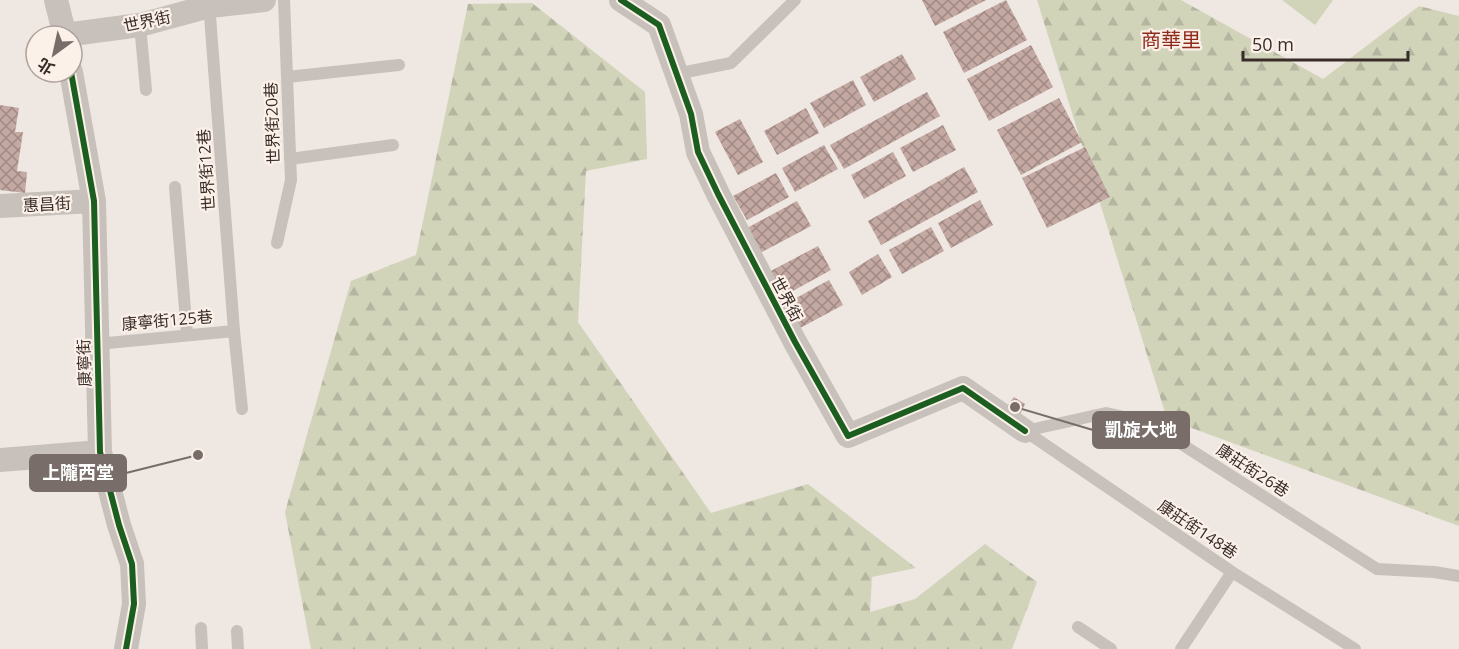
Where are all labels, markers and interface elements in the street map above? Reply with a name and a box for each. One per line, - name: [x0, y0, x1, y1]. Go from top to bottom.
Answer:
- street label: 世界街: [121, 5, 173, 37]
- north arrow: [24, 24, 84, 84]
- scale bar: [1243, 24, 1408, 62]
- district label: 商華里: [1141, 26, 1201, 53]
- text: 50 m: [1252, 32, 1294, 56]
- text: 北: [33, 53, 59, 80]
- street label: 世界街20巷: [260, 81, 284, 165]
- street label: 世界街12巷: [192, 128, 220, 212]
- street label: 惠昌街: [22, 192, 72, 216]
- street label: 世界街: [766, 273, 808, 325]
- street label: 康寧街125巷: [120, 305, 214, 335]
- street label: 康寧街: [72, 339, 96, 387]
- callout: 凱旋大地: [1093, 412, 1189, 448]
- text: 凱旋大地: [1105, 417, 1177, 441]
- street label: 康莊街26巷: [1212, 438, 1294, 502]
- callout: 上隴西堂: [30, 455, 126, 491]
- text: 上隴西堂: [42, 460, 114, 484]
- street label: 康莊街148巷: [1154, 494, 1242, 564]

